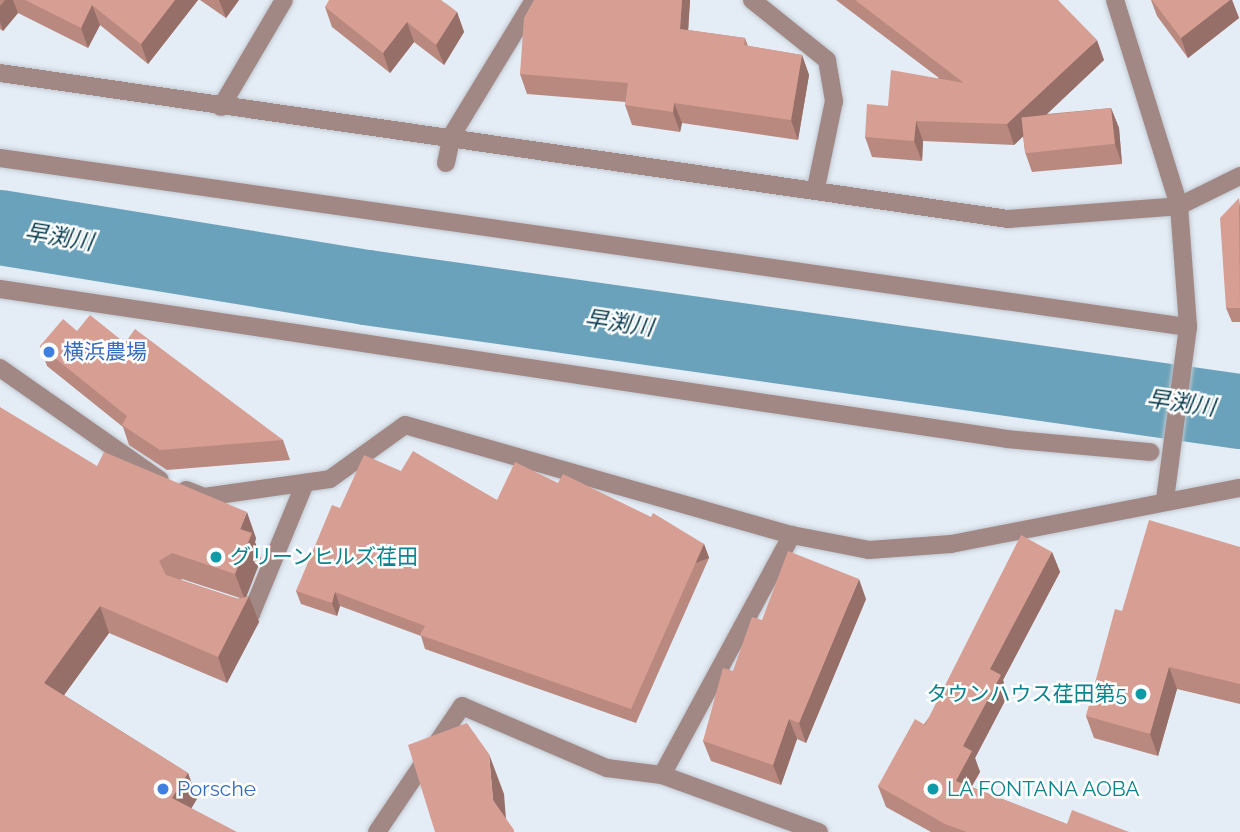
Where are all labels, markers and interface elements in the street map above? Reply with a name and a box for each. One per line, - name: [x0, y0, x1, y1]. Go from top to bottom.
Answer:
- water label: 早渕川: [23, 218, 95, 256]
- water label: 早渕川: [583, 305, 655, 341]
- place label: 横浜農場: [63, 339, 147, 365]
- marker: 横浜農場: [41, 344, 57, 360]
- water label: 早渕川: [1145, 385, 1217, 421]
- place label: グリーンヒルズ荏田: [230, 544, 419, 570]
- marker: グリーンヒルズ荏田: [208, 549, 224, 565]
- place label: タウンハウス荏田第5: [927, 681, 1127, 707]
- marker: タウンハウス荏田第5: [1133, 686, 1149, 702]
- place label: Porsche: [177, 776, 256, 802]
- place label: LA FONTANA AOBA: [947, 776, 1141, 802]
- marker: Porsche: [155, 781, 171, 797]
- marker: LA FONTANA AOBA: [925, 781, 941, 797]

